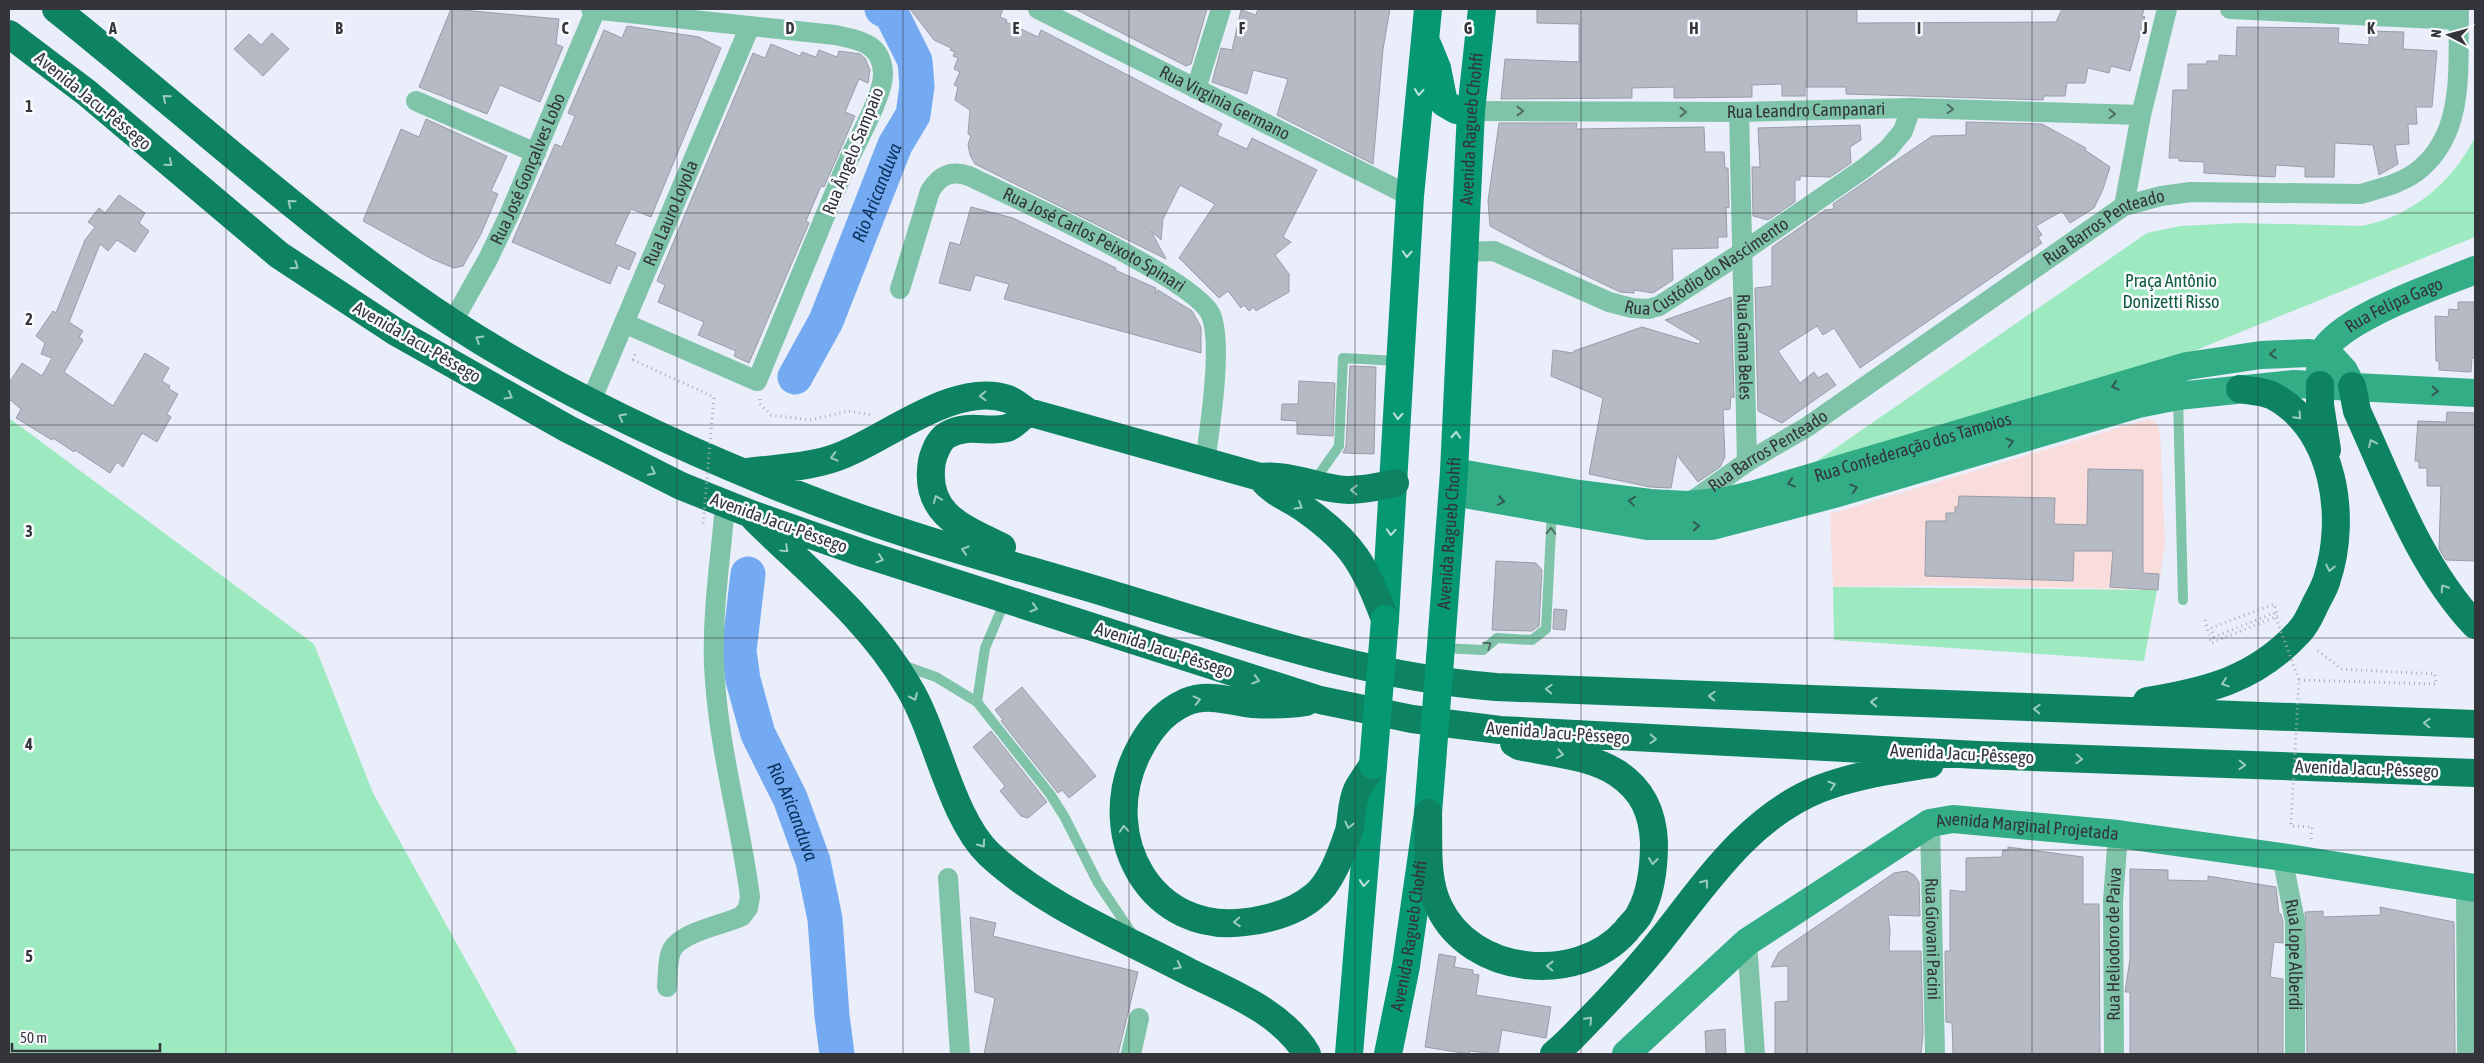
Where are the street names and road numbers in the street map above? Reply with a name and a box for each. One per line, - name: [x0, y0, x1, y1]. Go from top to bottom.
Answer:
- street label: Avenida Jacu-Pêssego: [31, 47, 156, 154]
- street label: Avenida Ragueb Chohfi: [1456, 52, 1487, 206]
- street label: Rua Virginia Germano: [1156, 61, 1294, 144]
- street label: Rua Ângelo Sampaio: [817, 84, 888, 218]
- street label: Rua José Gonçalves Lobo: [485, 90, 569, 248]
- street label: Rua Leandro Campanari: [1727, 98, 1885, 122]
- street label: Rua Lauro Loyola: [638, 157, 702, 269]
- street label: Rua José Carlos Peixoto Spinari: [1000, 183, 1190, 296]
- street label: Rua Barros Penteado: [2039, 185, 2167, 269]
- street label: Rua Custódio do Nascimento: [1622, 213, 1792, 319]
- street label: Rua Felipa Gago: [2341, 273, 2446, 337]
- street label: Rua Gama Beles: [1733, 294, 1757, 400]
- street label: Avenida Jacu-Pêssego: [350, 296, 485, 387]
- street label: Rua Barros Penteado: [1704, 405, 1831, 496]
- street label: Rua Confederação dos Tamoios: [1812, 408, 2013, 486]
- street label: Avenida Ragueb Chohfi: [1433, 457, 1465, 610]
- street label: Avenida Jacu-Pêssego: [708, 488, 850, 557]
- street label: Avenida Jacu-Pêssego: [1092, 617, 1236, 682]
- street label: Avenida Jacu-Pêssego: [1485, 717, 1631, 748]
- street label: Avenida Jacu-Pêssego: [1890, 739, 2034, 768]
- street label: Avenida Jacu-Pêssego: [2295, 755, 2439, 782]
- street label: Avenida Marginal Projetada: [1934, 808, 2120, 844]
- street label: Avenida Ragueb Chohfi: [1386, 859, 1431, 1013]
- street label: Rua Heliodoro de Paiva: [2102, 866, 2125, 1021]
- street label: Rua Giovani Pacini: [1921, 878, 1945, 1000]
- street label: Rua Lope Alberdi: [2281, 897, 2307, 1010]

